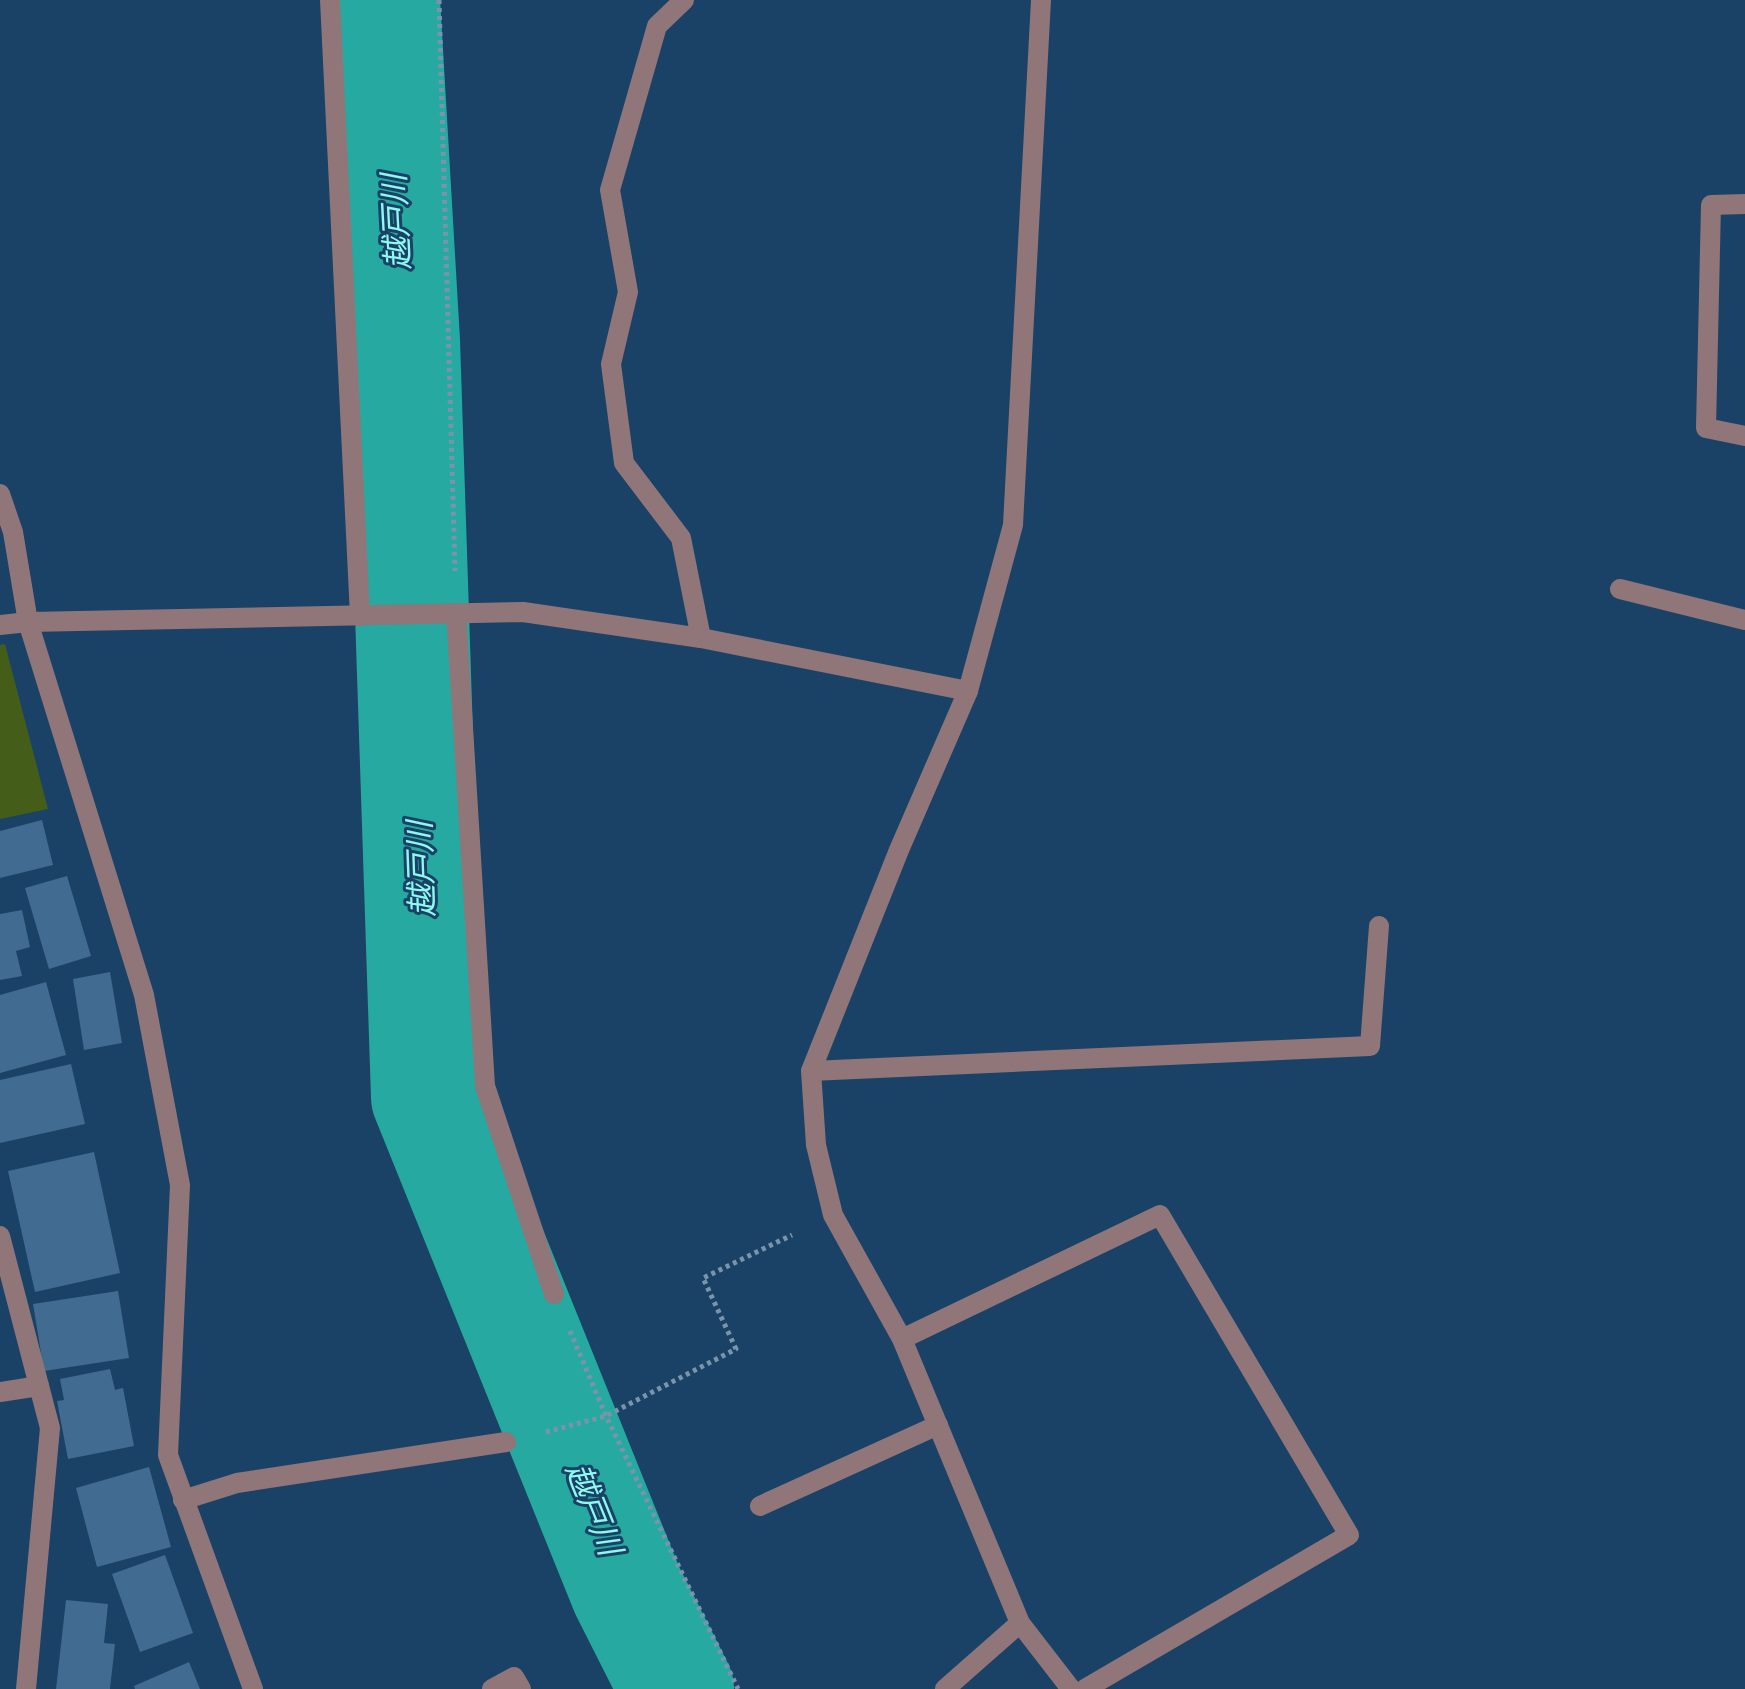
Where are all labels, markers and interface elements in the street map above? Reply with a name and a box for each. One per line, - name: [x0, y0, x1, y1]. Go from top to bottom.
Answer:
- water label: 越戸川: [370, 170, 421, 271]
- water label: 越戸川: [396, 817, 446, 918]
- water label: 越戸川: [555, 1456, 634, 1565]

